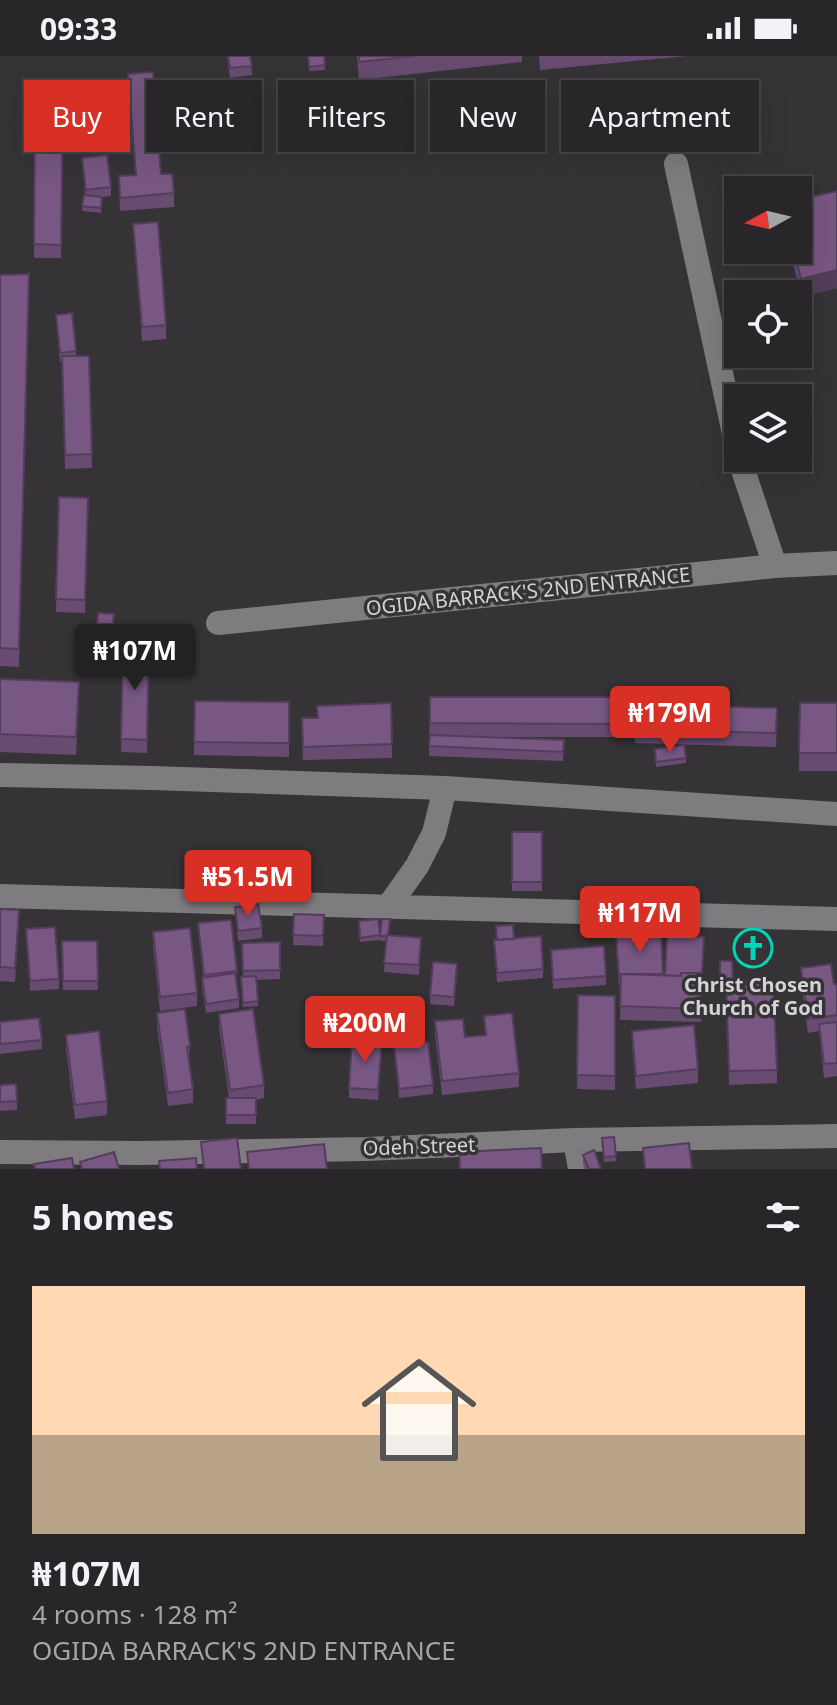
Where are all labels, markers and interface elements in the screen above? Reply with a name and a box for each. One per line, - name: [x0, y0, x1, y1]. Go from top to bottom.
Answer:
- text: 09:33: [40, 8, 117, 49]
- chip: Buy: [24, 80, 130, 152]
- chip: Rent: [146, 80, 262, 152]
- chip: Filters: [278, 80, 414, 152]
- chip: New: [430, 80, 545, 152]
- chip: Apartment: [561, 80, 759, 152]
- north arrow: [724, 176, 812, 264]
- map controls: [724, 176, 812, 472]
- button: locate: [724, 280, 812, 368]
- button: layers: [724, 384, 812, 472]
- street label: OGIDA BARRACK'S 2ND ENTRANCE: [365, 561, 691, 621]
- pin: ₦107M: [79, 624, 191, 692]
- text: ₦107M: [93, 632, 177, 668]
- pin: ₦179M: [614, 686, 726, 754]
- text: ₦179M: [628, 694, 712, 730]
- pin: ₦51.5M: [183, 850, 313, 918]
- text: ₦51.5M: [202, 858, 294, 894]
- pin: ₦117M: [584, 886, 696, 954]
- text: ₦117M: [598, 894, 682, 930]
- church icon: Christ Chosen Church of God: [732, 927, 774, 969]
- place label: Christ Chosen Church of God: [683, 971, 823, 1021]
- pin: ₦200M: [309, 996, 421, 1064]
- text: ₦200M: [323, 1004, 407, 1040]
- street label: Odeh Street: [362, 1131, 476, 1161]
- text: 5 homes: [32, 1194, 174, 1240]
- icon: filters: [761, 1195, 805, 1239]
- icon: home: [347, 1338, 491, 1482]
- text: ₦107M: [32, 1550, 142, 1596]
- text: 4 rooms · 128 m²: [32, 1596, 237, 1632]
- text: OGIDA BARRACK'S 2ND ENTRANCE: [32, 1632, 456, 1668]

